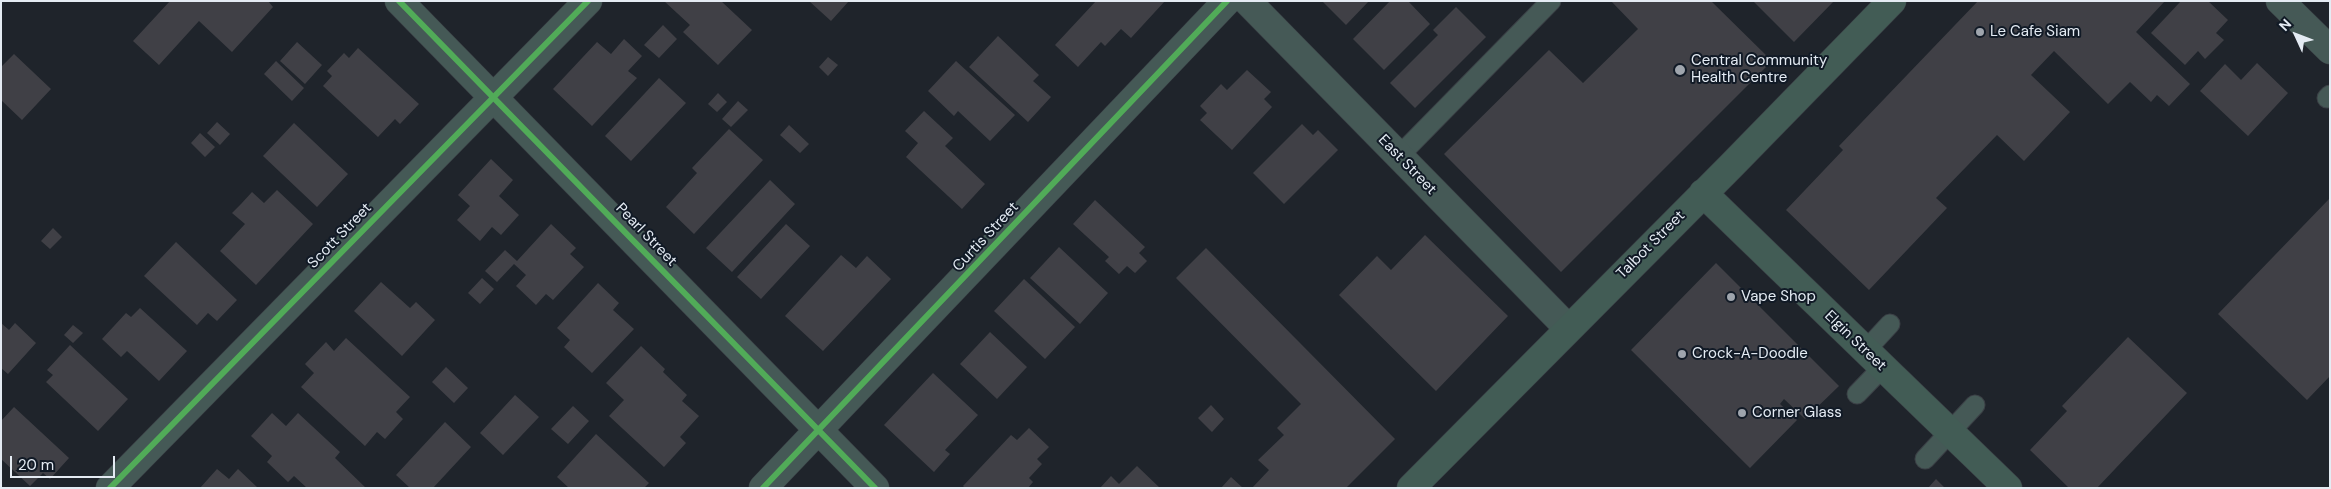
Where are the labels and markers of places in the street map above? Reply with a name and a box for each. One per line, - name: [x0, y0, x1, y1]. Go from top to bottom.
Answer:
- place label: Le Cafe Siam: [1990, 23, 2080, 41]
- marker: Le Cafe Siam: [1974, 26, 1986, 38]
- place label: Central Community Health Centre: [1691, 52, 1827, 87]
- marker: Central Community Health Centre: [1673, 63, 1687, 77]
- place label: Vape Shop: [1741, 288, 1816, 306]
- marker: Vape Shop: [1725, 291, 1737, 303]
- place label: Crock-A-Doodle: [1692, 345, 1808, 363]
- marker: Crock-A-Doodle: [1676, 348, 1688, 360]
- place label: Corner Glass: [1752, 404, 1842, 422]
- marker: Corner Glass: [1736, 407, 1748, 419]

